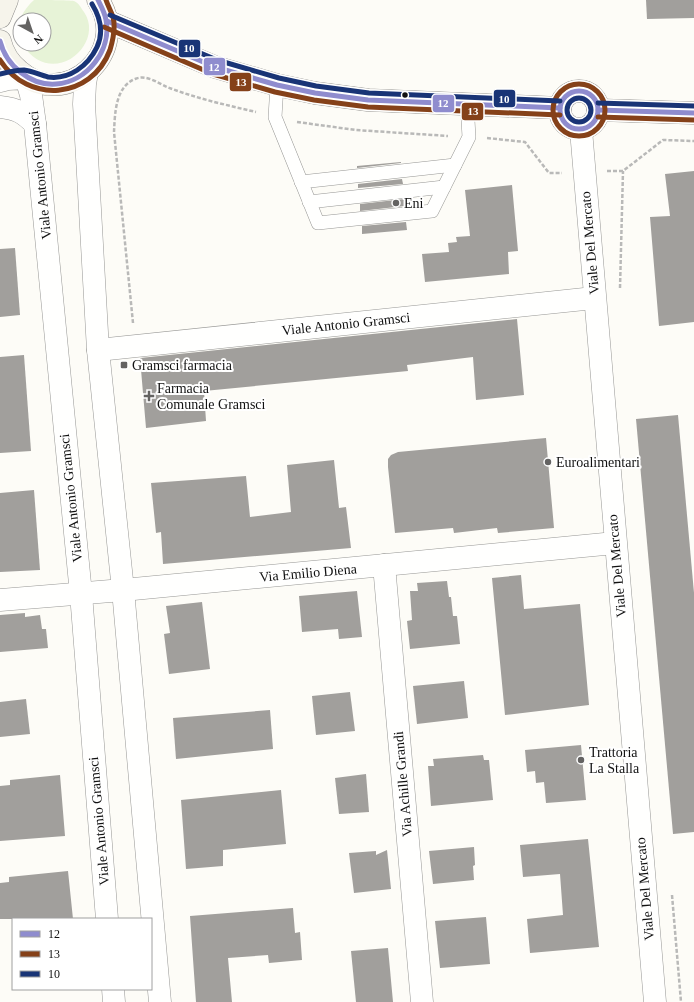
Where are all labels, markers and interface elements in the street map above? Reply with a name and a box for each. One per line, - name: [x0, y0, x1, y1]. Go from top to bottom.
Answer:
- north arrow: [12, 12, 52, 52]
- text: N: [31, 33, 45, 47]
- line badge: 10: [178, 39, 201, 58]
- text: 10: [184, 42, 195, 54]
- line badge: 12: [203, 57, 226, 76]
- text: 12: [209, 61, 220, 73]
- line badge: 13: [229, 72, 252, 92]
- text: 13: [236, 76, 247, 88]
- line badge: 10: [493, 89, 516, 108]
- unlabelled marker: [400, 90, 410, 100]
- text: 10: [499, 93, 510, 105]
- line badge: 12: [432, 94, 455, 113]
- text: 12: [438, 97, 449, 109]
- line badge: 13: [461, 102, 484, 121]
- text: 13: [468, 105, 479, 117]
- street label: Viale Antonio Gramsci: [26, 110, 54, 240]
- street label: Viale Del Mercato: [578, 191, 602, 295]
- place label: Eni: [404, 196, 424, 211]
- marker: Eni: [391, 198, 401, 208]
- street label: Viale Antonio Gramsci: [281, 310, 411, 338]
- place label: Gramsci farmacia: [132, 358, 233, 373]
- marker: Gramsci farmacia: [119, 360, 129, 370]
- place label: Farmacia Comunale Gramsci: [157, 381, 266, 412]
- marker: Farmacia Comunale Gramsci: [144, 391, 154, 401]
- street label: Viale Antonio Gramsci: [57, 433, 85, 563]
- place label: Euroalimentari: [556, 455, 640, 470]
- marker: Euroalimentari: [543, 457, 553, 467]
- street label: Viale Del Mercato: [605, 514, 629, 618]
- street label: Via Emilio Diena: [259, 561, 358, 585]
- street label: Via Achille Grandi: [391, 731, 415, 837]
- place label: Trattoria La Stalla: [589, 745, 640, 776]
- marker: Trattoria La Stalla: [576, 755, 586, 765]
- street label: Viale Antonio Gramsci: [86, 756, 112, 886]
- street label: Viale Del Mercato: [633, 837, 657, 941]
- legend: [12, 918, 152, 990]
- text: 12: [48, 927, 60, 941]
- text: 13: [48, 947, 60, 961]
- text: 10: [48, 967, 60, 981]

